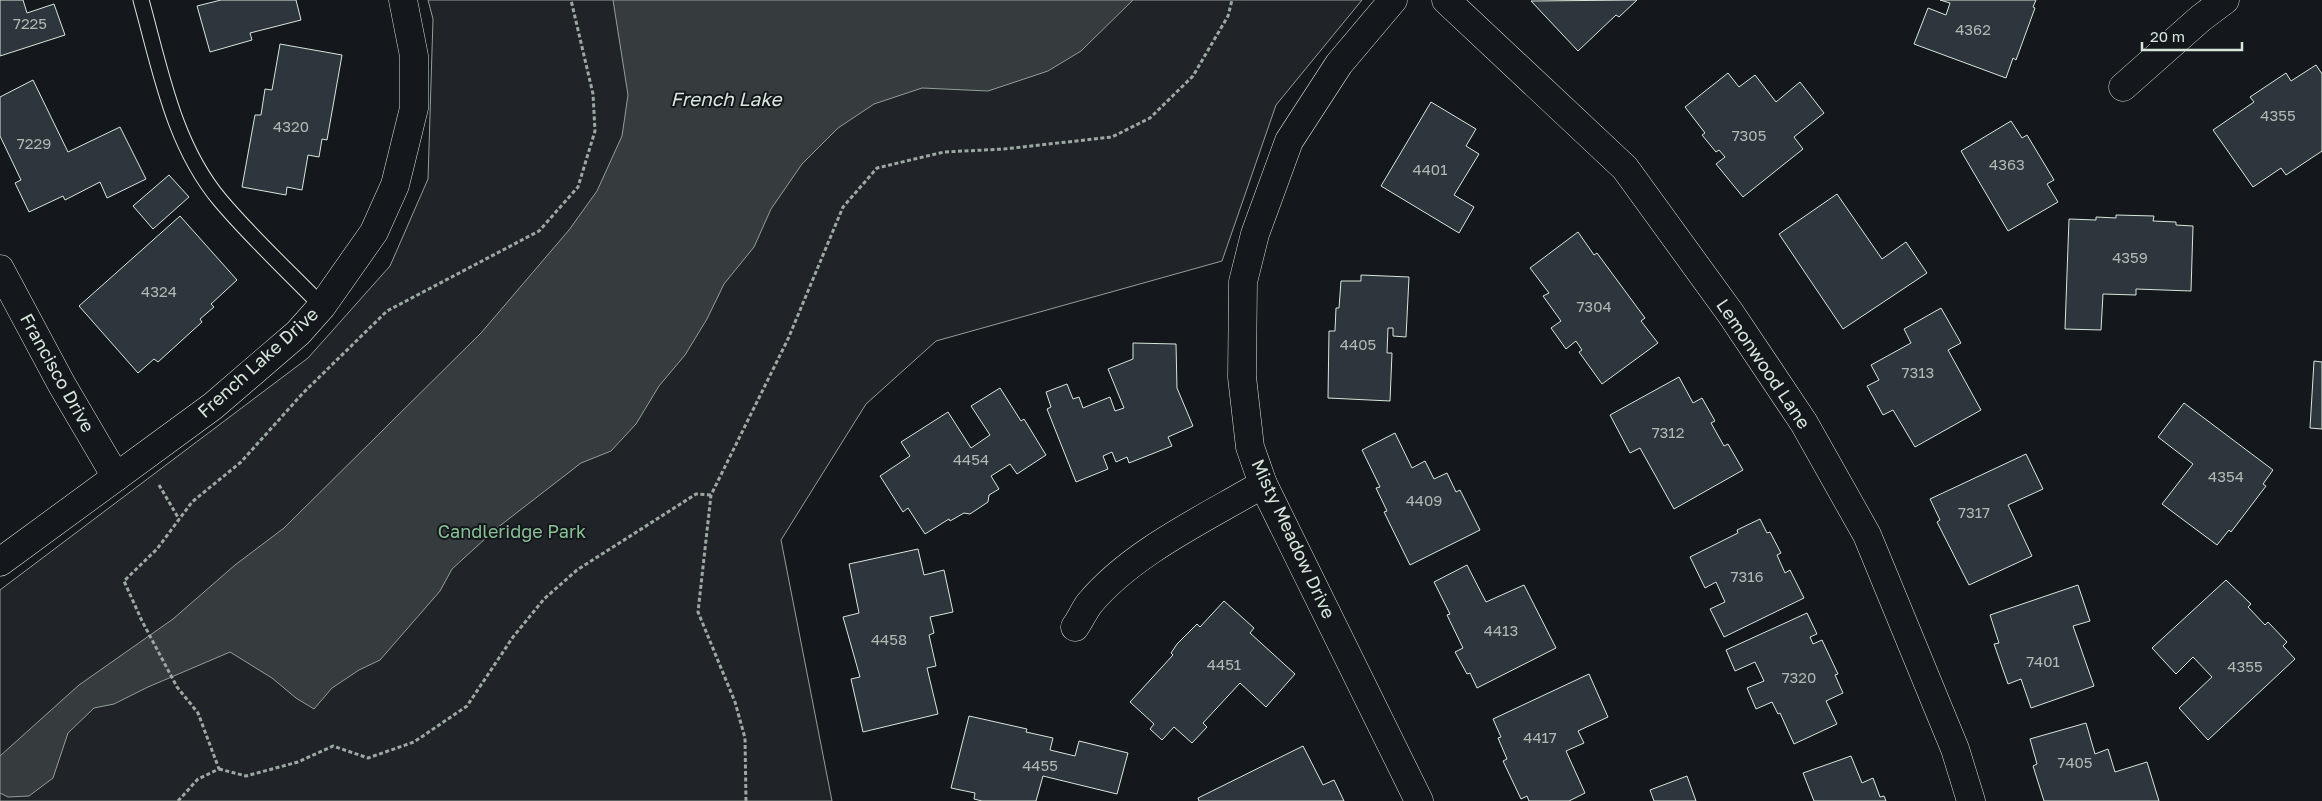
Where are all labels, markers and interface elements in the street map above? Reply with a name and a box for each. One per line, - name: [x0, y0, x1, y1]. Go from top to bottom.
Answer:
- house number: 7225: [13, 14, 47, 32]
- house number: 4362: [1955, 20, 1991, 38]
- scale bar: [2142, 20, 2242, 52]
- text: 20 m: [2150, 27, 2185, 45]
- water label: French Lake: [670, 87, 784, 110]
- house number: 4355: [2260, 106, 2296, 124]
- house number: 4320: [273, 117, 309, 135]
- house number: 7305: [1732, 126, 1766, 144]
- house number: 7229: [17, 134, 51, 152]
- house number: 4363: [1989, 155, 2025, 173]
- house number: 4401: [1413, 160, 1447, 178]
- house number: 4359: [2112, 248, 2148, 266]
- house number: 4324: [141, 282, 177, 300]
- street label: Lemonwood Lane: [1712, 294, 1815, 433]
- house number: 7304: [1576, 297, 1612, 315]
- street label: French Lake Drive: [193, 302, 322, 422]
- street label: Francisco Drive: [16, 309, 100, 436]
- house number: 4405: [1340, 335, 1376, 353]
- house number: 7313: [1902, 363, 1934, 381]
- house number: 7312: [1652, 423, 1684, 441]
- house number: 4454: [953, 450, 989, 468]
- street label: Misty Meadow Drive: [1247, 455, 1341, 622]
- house number: 4354: [2208, 467, 2244, 485]
- house number: 4409: [1406, 491, 1442, 509]
- house number: 7317: [1958, 503, 1990, 521]
- park label: Candleridge Park: [438, 520, 586, 542]
- house number: 7316: [1730, 567, 1764, 585]
- house number: 4413: [1484, 621, 1518, 639]
- house number: 4458: [871, 630, 907, 648]
- house number: 7401: [2026, 652, 2060, 670]
- house number: 4451: [1207, 655, 1241, 673]
- house number: 4355: [2227, 657, 2263, 675]
- house number: 7320: [1782, 668, 1816, 686]
- house number: 4417: [1523, 728, 1557, 746]
- house number: 7405: [2057, 753, 2093, 771]
- house number: 4455: [1022, 756, 1058, 774]

